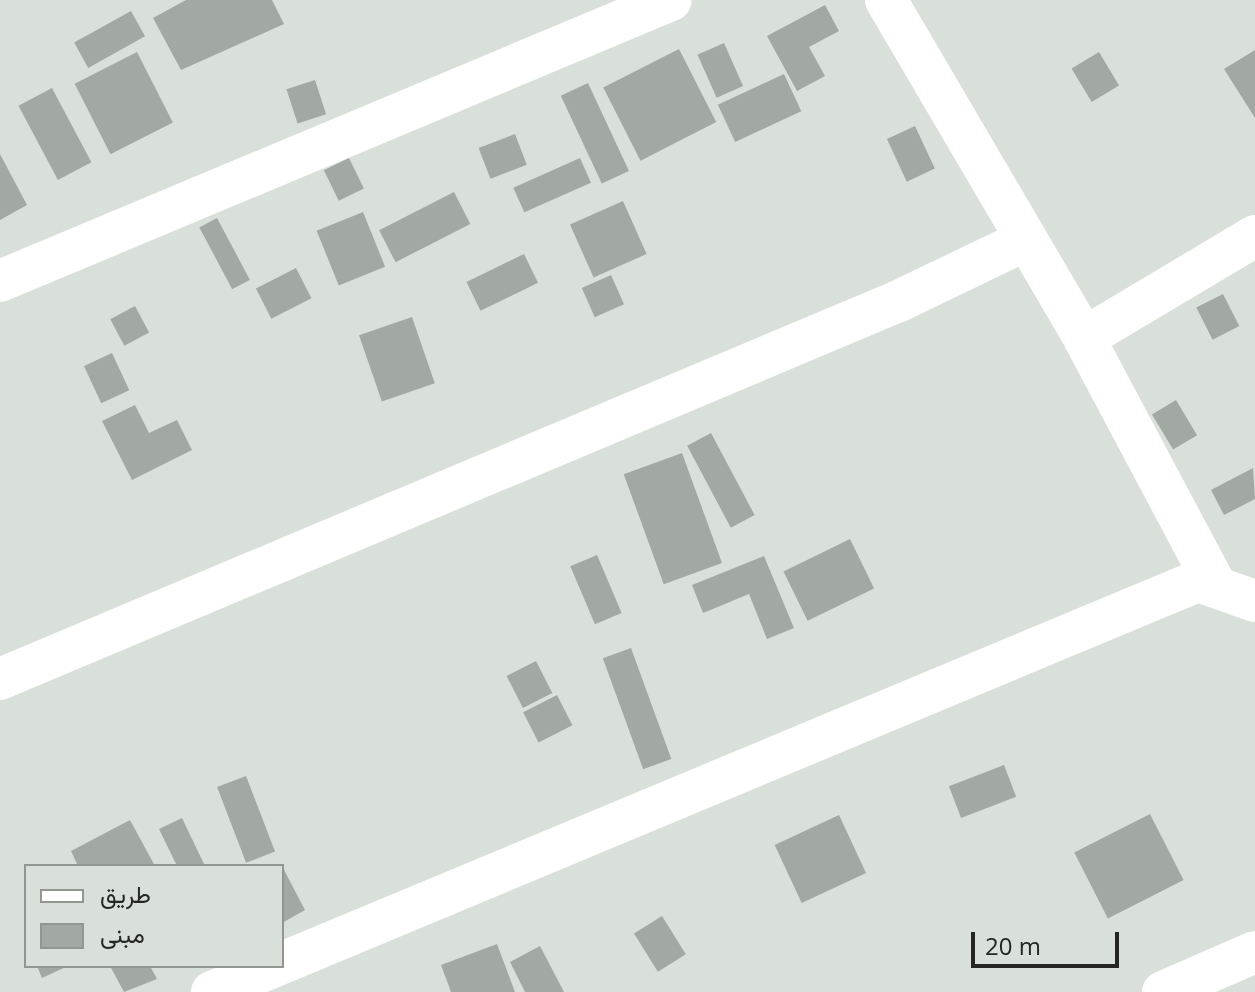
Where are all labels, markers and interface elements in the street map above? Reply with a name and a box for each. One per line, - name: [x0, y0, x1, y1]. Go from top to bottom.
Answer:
- legend: [24, 864, 284, 968]
- text: طريق: [100, 877, 151, 910]
- scale bar: [975, 916, 1123, 966]
- text: مبنى: [100, 917, 145, 950]
- text: 20 m: [985, 929, 1041, 962]

